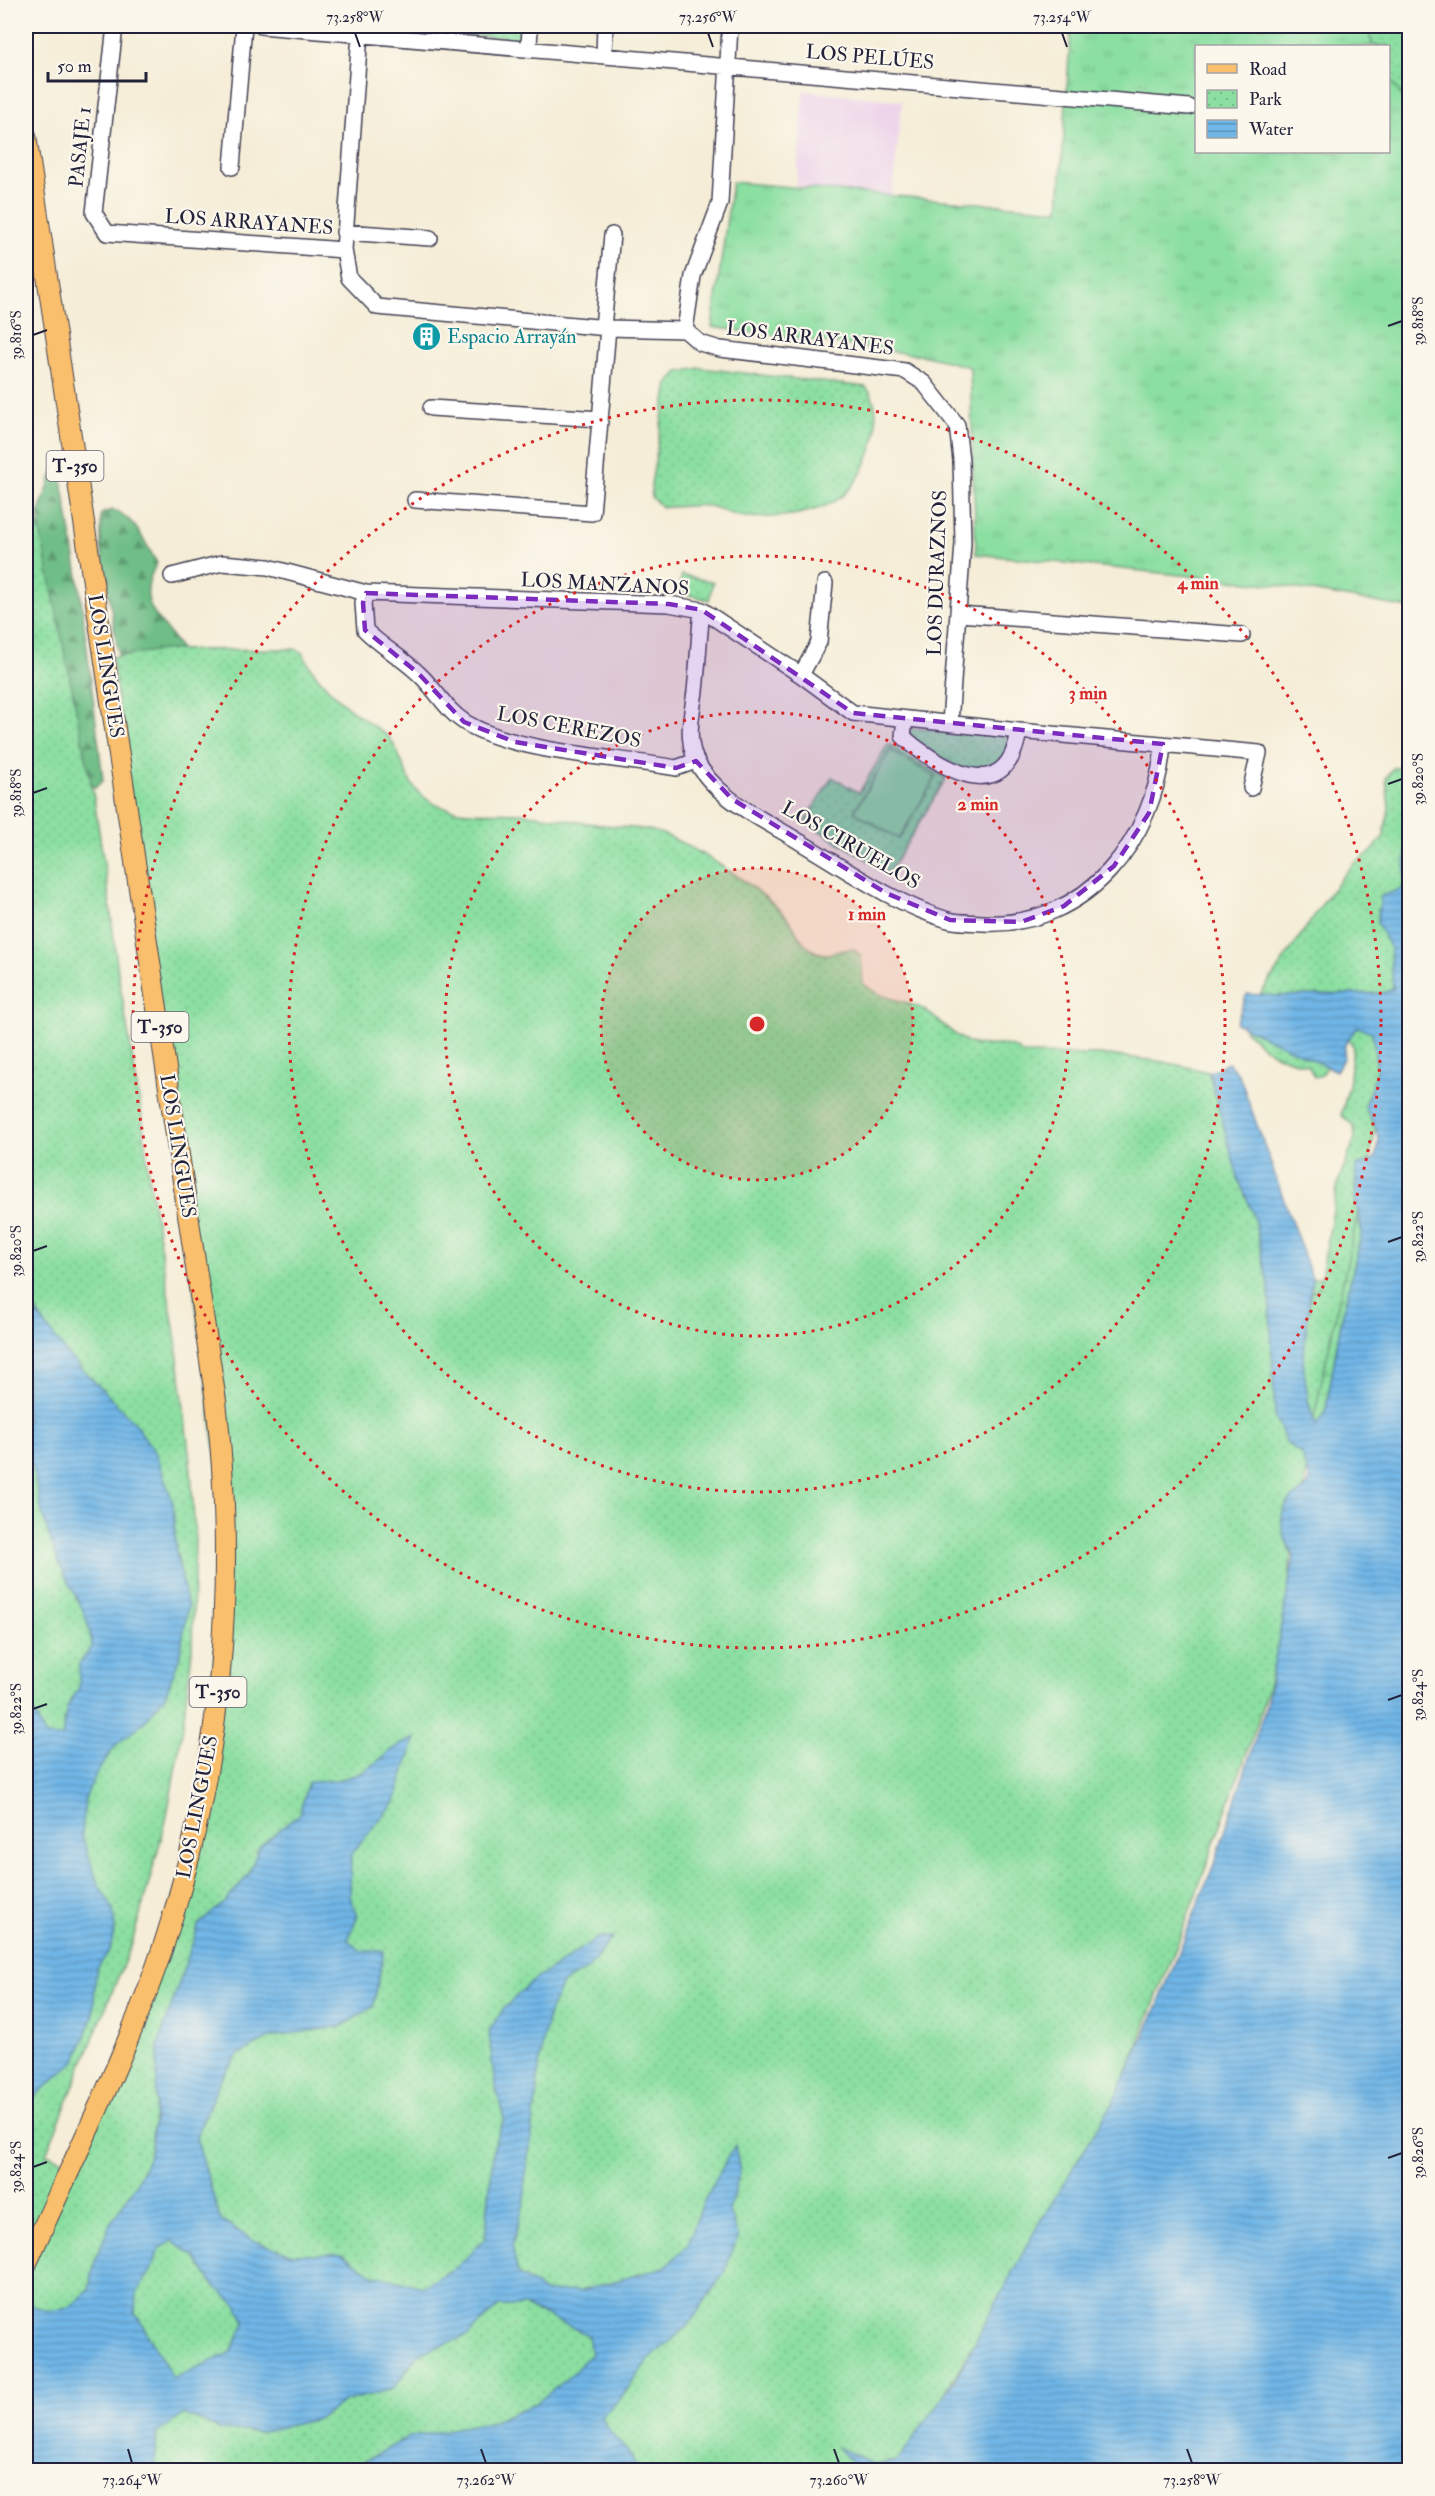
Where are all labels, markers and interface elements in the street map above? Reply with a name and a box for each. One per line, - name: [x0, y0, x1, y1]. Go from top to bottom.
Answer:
- text: 73.258°W: [326, 8, 384, 27]
- text: 73.256°W: [679, 8, 738, 27]
- text: 73.254°W: [1033, 8, 1092, 27]
- street label: LOS PELÚES: [805, 38, 935, 75]
- scale bar: [48, 45, 146, 83]
- legend: [1195, 45, 1390, 153]
- text: 50 m: [57, 55, 92, 78]
- text: Road: [1249, 58, 1287, 81]
- text: Park: [1249, 88, 1282, 111]
- street label: PASAJE 1: [63, 105, 97, 189]
- text: Water: [1248, 118, 1293, 141]
- street label: LOS ARRAYANES: [164, 204, 334, 240]
- text: 39.818°S: [1409, 296, 1428, 346]
- text: 39.816°S: [7, 310, 26, 360]
- street label: LOS ARRAYANES: [725, 315, 895, 361]
- building icon: Espacio Arrayán: [410, 320, 442, 352]
- place label: Espacio Arrayán: [447, 324, 577, 350]
- road number: T-350: [46, 451, 104, 481]
- street label: LOS DURAZNOS: [922, 490, 952, 656]
- street label: LOS MANZANOS: [520, 567, 690, 601]
- text: 4 min: [1176, 572, 1219, 595]
- street label: LOS LINGUES: [82, 592, 130, 740]
- text: 3 min: [1069, 682, 1108, 705]
- street label: LOS CEREZOS: [495, 701, 643, 753]
- text: 39.820°S: [1409, 753, 1428, 805]
- text: 39.818°S: [7, 768, 26, 818]
- text: 2 min: [958, 793, 999, 816]
- street label: LOS CIRUELOS: [777, 795, 925, 895]
- text: 1 min: [848, 903, 887, 926]
- road number: T-350: [132, 1012, 188, 1042]
- centre of rings: [747, 1014, 767, 1034]
- street label: LOS LINGUES: [154, 1072, 202, 1220]
- text: 39.822°S: [1409, 1211, 1428, 1263]
- text: 39.820°S: [7, 1225, 26, 1277]
- text: 39.824°S: [1409, 1669, 1428, 1721]
- road number: T-350: [190, 1677, 246, 1707]
- text: 39.822°S: [7, 1683, 26, 1735]
- street label: LOS LINGUES: [171, 1733, 223, 1881]
- text: 39.826°S: [1409, 2127, 1428, 2179]
- text: 39.824°S: [7, 2141, 26, 2193]
- text: 73.264°W: [102, 2471, 162, 2490]
- text: 73.262°W: [457, 2471, 516, 2490]
- text: 73.260°W: [810, 2471, 869, 2490]
- text: 73.258°W: [1163, 2471, 1221, 2490]

